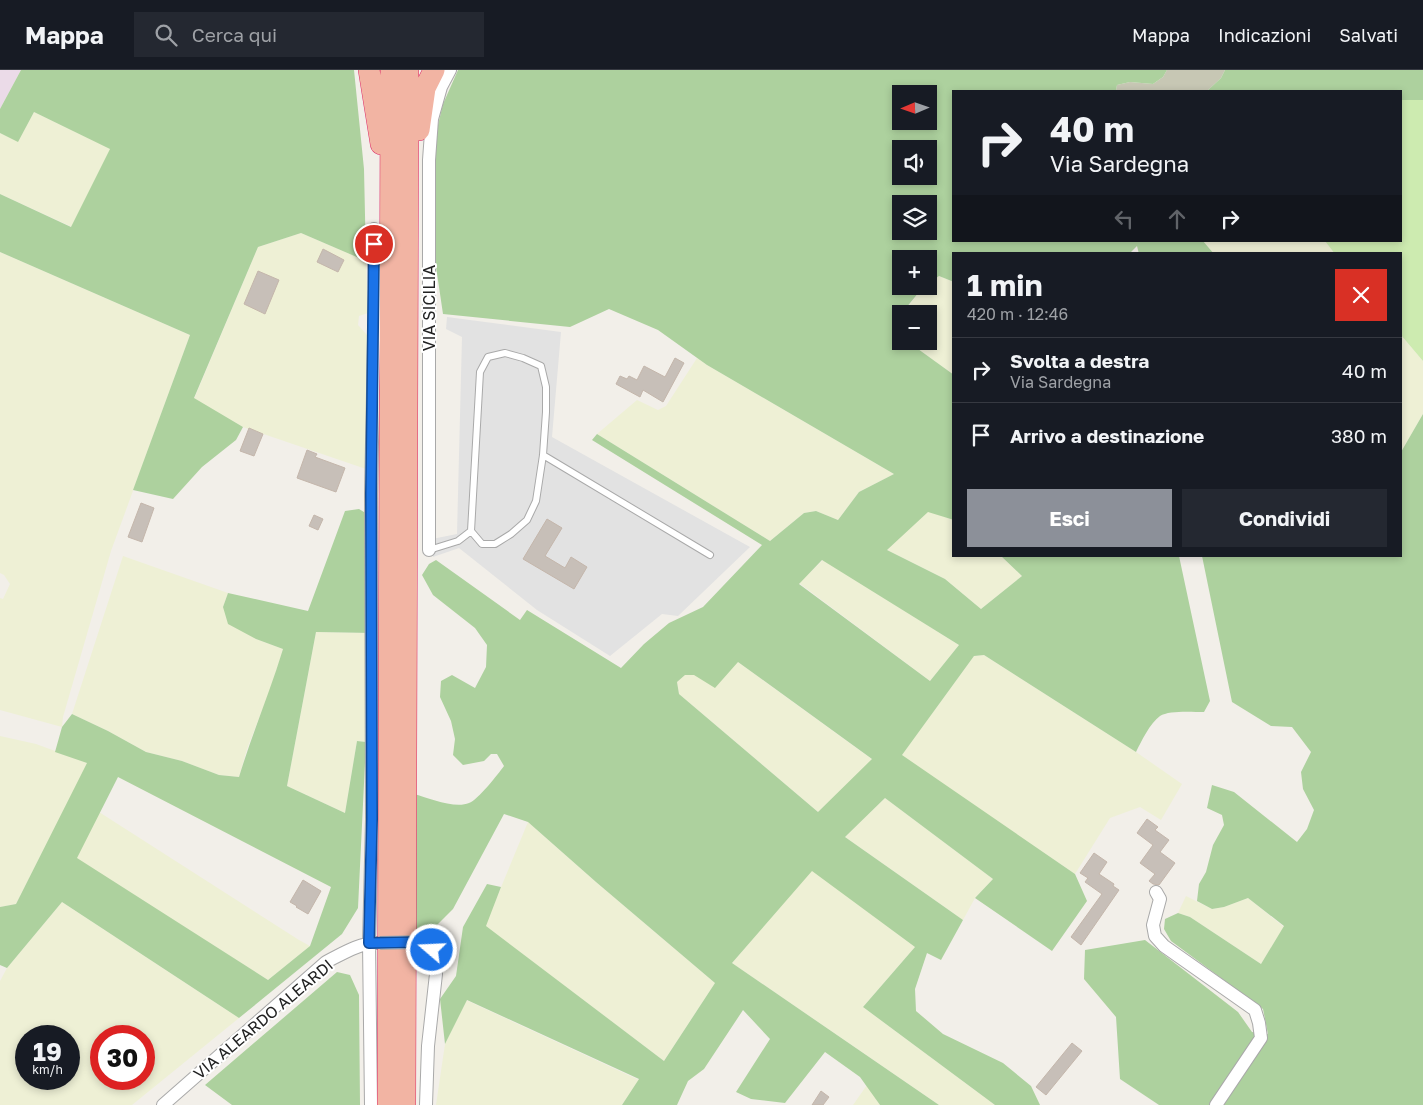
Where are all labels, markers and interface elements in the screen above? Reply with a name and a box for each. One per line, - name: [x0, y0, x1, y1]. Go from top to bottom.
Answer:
- search box: [134, 12, 484, 57]
- text: Mappa: [25, 20, 104, 49]
- icon: search: [152, 21, 180, 49]
- text: Cerca qui: [192, 23, 277, 46]
- text: Mappa: [1132, 24, 1190, 46]
- text: Indicazioni: [1218, 24, 1311, 46]
- text: Salvati: [1339, 24, 1398, 46]
- north arrow: [892, 85, 938, 130]
- map controls: [892, 85, 937, 350]
- text: 40 m: [1050, 108, 1134, 150]
- icon: right: [967, 110, 1032, 175]
- button: sound: [892, 140, 937, 185]
- text: Via Sardegna: [1050, 150, 1189, 177]
- button: layers: [892, 195, 937, 240]
- icon: left: [1110, 205, 1138, 233]
- icon: ahead: [1163, 205, 1191, 233]
- icon: right: [1216, 205, 1244, 233]
- pin: [353, 223, 395, 265]
- icon: arrive: [360, 230, 388, 258]
- button: +: [892, 250, 937, 295]
- street label: VIA SICILIA: [419, 264, 439, 351]
- text: 1 min: [967, 267, 1043, 303]
- button: close: [1335, 269, 1387, 321]
- text: 420 m · 12:46: [967, 304, 1068, 324]
- button: −: [892, 305, 937, 350]
- text: Svolta a destra: [1010, 349, 1149, 372]
- icon: right: [967, 356, 995, 384]
- text: 40 m: [1342, 359, 1387, 382]
- text: Via Sardegna: [1010, 372, 1111, 392]
- icon: arrive: [967, 421, 995, 449]
- text: Arrivo a destinazione: [1010, 424, 1204, 447]
- text: 380 m: [1331, 424, 1387, 447]
- button: Esci: [967, 489, 1172, 547]
- button: Condividi: [1182, 489, 1387, 547]
- position arrow: [405, 923, 457, 975]
- street label: VIA ALEARDO ALEARDI: [189, 955, 337, 1083]
- speed limit sign: 30: [90, 1025, 155, 1090]
- text: 19: [33, 1036, 62, 1067]
- text: km/h: [32, 1062, 63, 1077]

